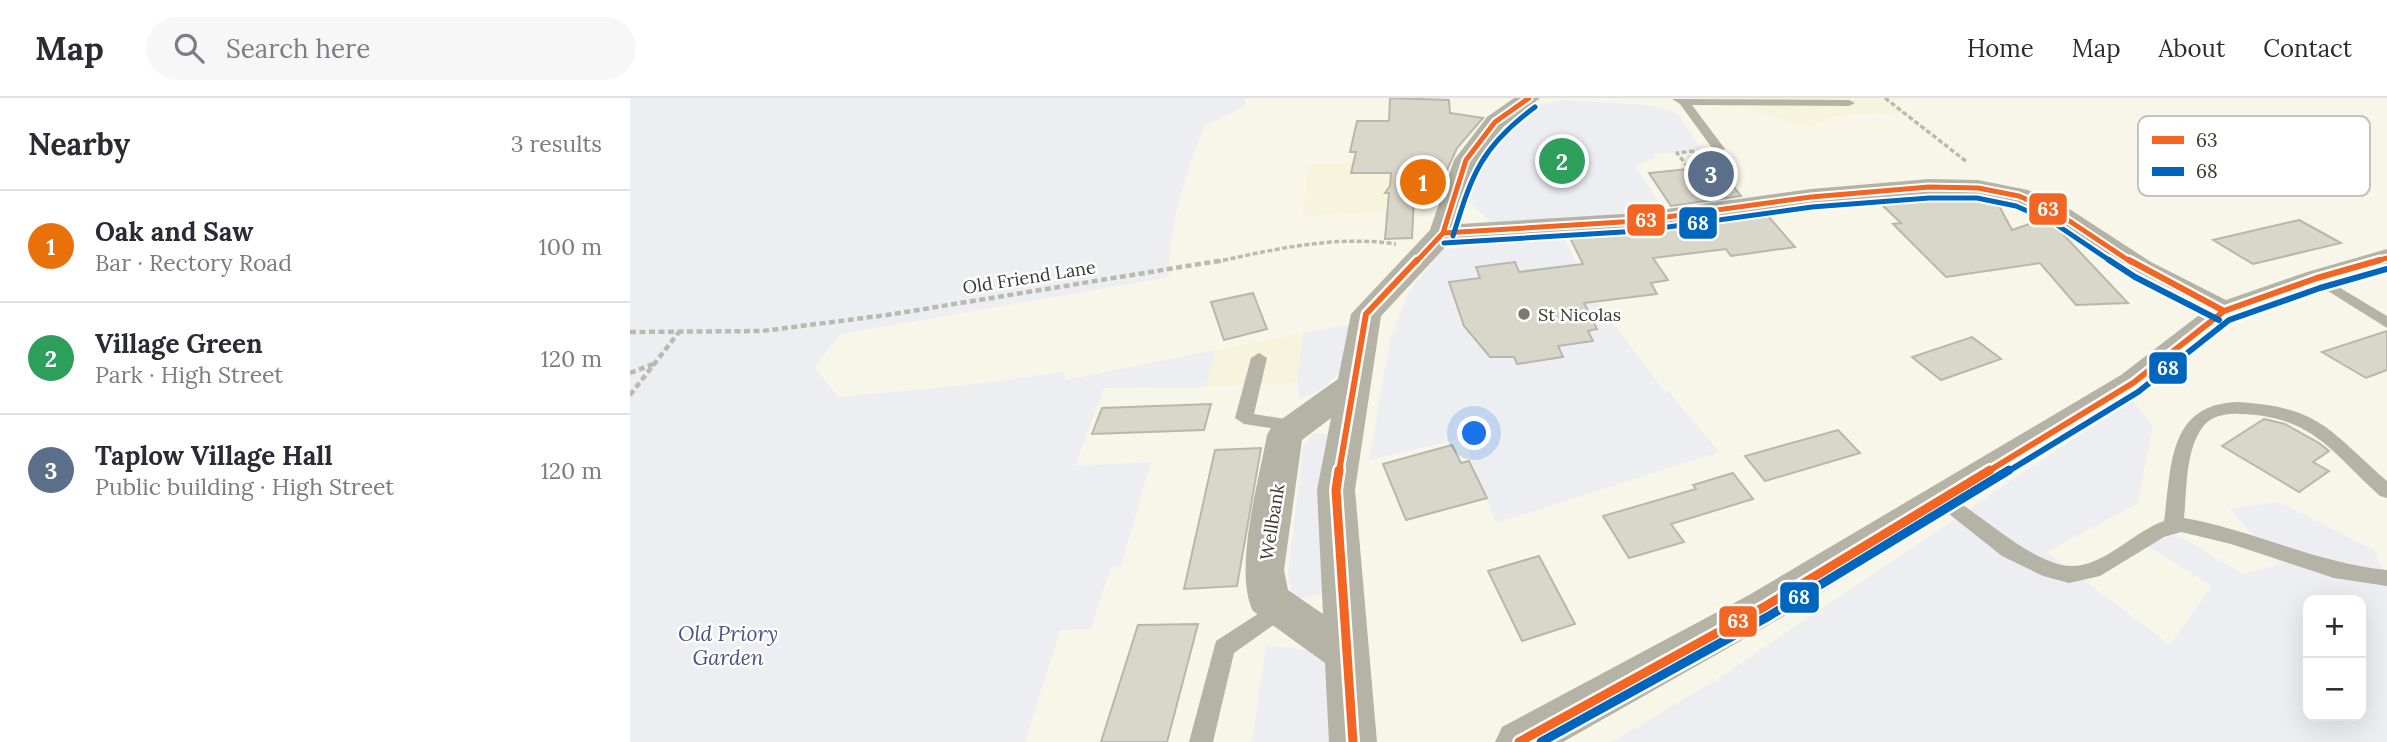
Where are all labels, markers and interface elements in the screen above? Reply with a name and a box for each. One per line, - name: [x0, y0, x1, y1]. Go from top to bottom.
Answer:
- search box: [146, 17, 636, 80]
- text: Map: [35, 27, 104, 69]
- icon: search: [170, 29, 208, 67]
- text: Search here: [226, 32, 370, 65]
- text: Home: [1967, 33, 2034, 64]
- text: Map: [2072, 33, 2121, 64]
- text: About: [2159, 33, 2225, 64]
- text: Contact: [2263, 33, 2352, 64]
- legend: [2138, 116, 2370, 196]
- text: Nearby: [28, 125, 130, 163]
- text: 63: [2196, 128, 2218, 152]
- text: 3 results: [511, 129, 602, 158]
- pin: 2: [1539, 135, 1585, 187]
- pin: 3: [1688, 148, 1734, 200]
- pin: 1: [1400, 156, 1446, 208]
- text: 68: [2196, 159, 2218, 183]
- line badge: 63: [2028, 192, 2068, 226]
- text: 63: [2037, 197, 2059, 221]
- line badge: 63: [1626, 203, 1666, 237]
- line badge: 68: [1678, 206, 1718, 240]
- text: 63: [1635, 208, 1657, 232]
- text: 68: [1687, 211, 1709, 235]
- text: Oak and Saw: [95, 215, 253, 248]
- text: 1: [46, 232, 56, 261]
- text: 100 m: [538, 232, 602, 261]
- text: Bar · Rectory Road: [95, 248, 292, 277]
- street label: Old Friend Lane: [961, 255, 1097, 299]
- place label: St Nicolas: [1538, 303, 1621, 326]
- marker: St Nicolas: [1516, 306, 1532, 322]
- text: Village Green: [95, 327, 263, 360]
- text: 2: [45, 344, 57, 373]
- text: 120 m: [540, 344, 602, 373]
- line badge: 68: [2148, 351, 2188, 385]
- text: 68: [2157, 356, 2179, 380]
- text: Park · High Street: [95, 360, 283, 389]
- your location: [1457, 416, 1491, 450]
- text: Taplow Village Hall: [95, 439, 333, 472]
- text: 3: [45, 456, 57, 485]
- text: 120 m: [540, 456, 602, 485]
- text: Public building · High Street: [95, 472, 394, 501]
- street label: Wellbank: [1255, 482, 1289, 562]
- line badge: 68: [1779, 581, 1820, 614]
- text: 68: [1788, 585, 1810, 609]
- map controls: [2303, 595, 2366, 721]
- button: +: [2303, 595, 2366, 658]
- line badge: 63: [1718, 605, 1758, 638]
- text: 63: [1727, 609, 1749, 633]
- park label: Old Priory Garden: [678, 620, 778, 671]
- button: −: [2303, 658, 2366, 721]

